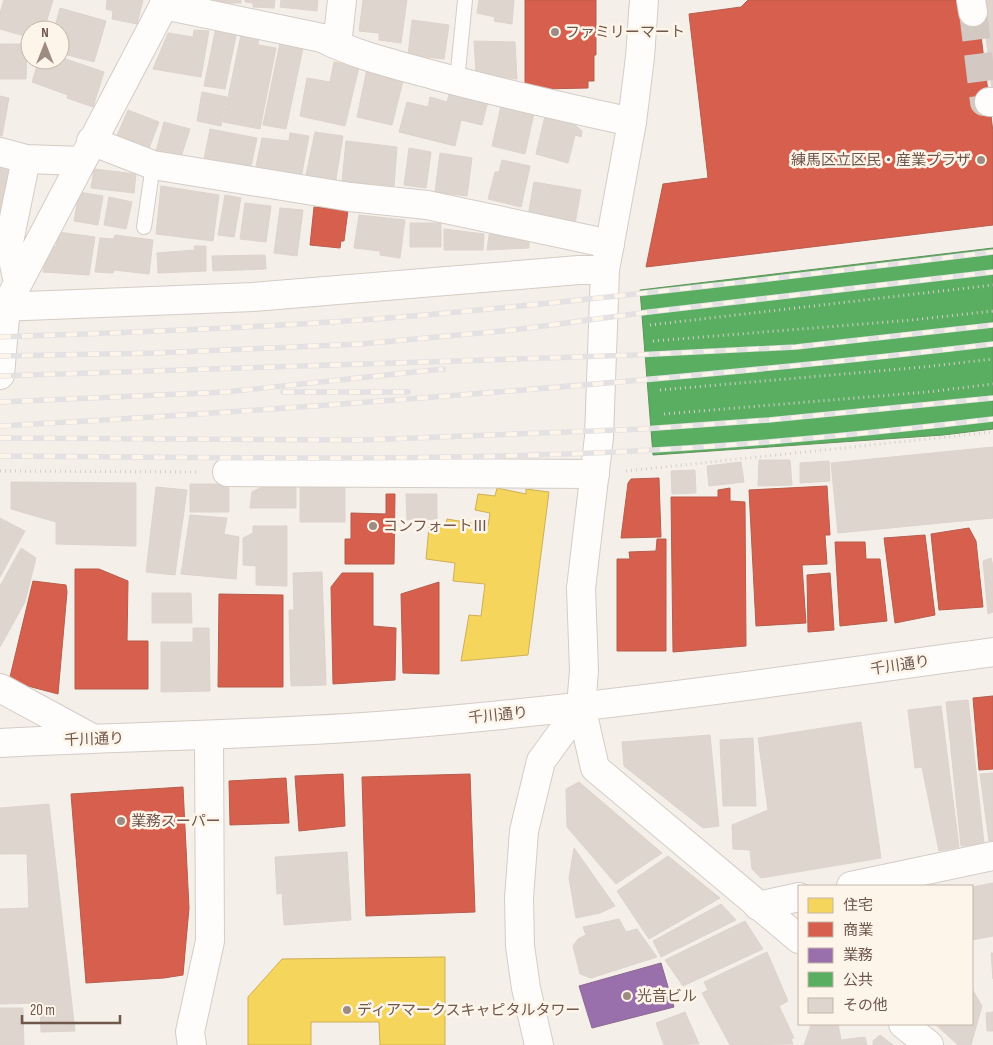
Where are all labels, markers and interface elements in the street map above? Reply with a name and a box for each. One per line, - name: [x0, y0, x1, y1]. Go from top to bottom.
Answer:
- north arrow: [20, 20, 70, 70]
- place label: ファミリーマート: [565, 23, 685, 42]
- text: N: [41, 24, 49, 41]
- marker: ファミリーマート: [549, 26, 561, 38]
- place label: 練馬区立区民・産業プラザ: [791, 151, 971, 170]
- marker: 練馬区立区民・産業プラザ: [975, 154, 987, 166]
- place label: コンフォートⅢ: [383, 517, 488, 536]
- marker: コンフォートⅢ: [367, 520, 379, 532]
- street label: 千川通り: [869, 652, 931, 679]
- street label: 千川通り: [467, 703, 529, 728]
- street label: 千川通り: [64, 729, 124, 750]
- place label: 業務スーパー: [131, 812, 221, 831]
- marker: 業務スーパー: [115, 815, 127, 827]
- legend: [798, 885, 973, 1025]
- text: 住宅: [843, 896, 873, 915]
- text: 商業: [843, 921, 873, 940]
- text: 業務: [843, 946, 873, 965]
- text: 公共: [843, 971, 873, 990]
- place label: 光音ビル: [637, 987, 697, 1006]
- marker: 光音ビル: [621, 990, 633, 1002]
- scale bar: [22, 992, 120, 1024]
- text: その他: [843, 996, 888, 1015]
- text: 20 m: [30, 1001, 55, 1020]
- place label: ディアマークスキャピタルタワー: [357, 1001, 581, 1020]
- marker: ディアマークスキャピタルタワー: [341, 1004, 353, 1016]

